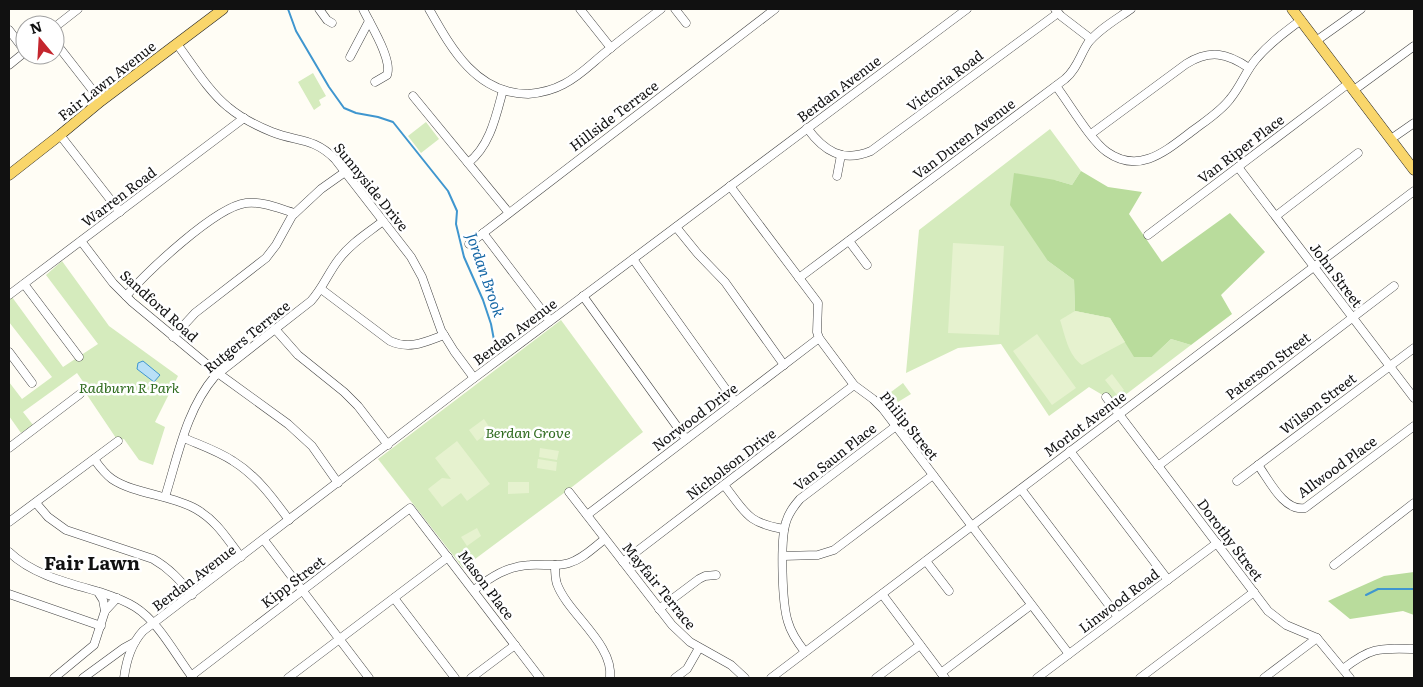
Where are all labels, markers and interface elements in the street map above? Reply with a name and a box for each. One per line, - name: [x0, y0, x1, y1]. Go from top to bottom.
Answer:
- north arrow: [15, 15, 65, 65]
- text: N: [27, 15, 45, 38]
- street label: Fair Lawn Avenue: [53, 36, 159, 125]
- street label: Victoria Road: [902, 45, 987, 116]
- street label: Berdan Avenue: [792, 50, 884, 126]
- street label: Hillside Terrace: [565, 75, 662, 155]
- street label: Van Duren Avenue: [908, 93, 1019, 183]
- street label: Van Riper Place: [1193, 109, 1288, 187]
- street label: Sunnyside Drive: [330, 138, 414, 235]
- street label: Warren Road: [77, 161, 160, 231]
- water label: Jordan Brook: [461, 229, 512, 321]
- street label: John Street: [1306, 238, 1368, 311]
- street label: Sandford Road: [116, 265, 203, 346]
- street label: Berdan Avenue: [468, 293, 560, 369]
- street label: Rutgers Terrace: [199, 295, 294, 377]
- street label: Paterson Street: [1221, 326, 1314, 404]
- street label: Wilson Street: [1275, 368, 1360, 439]
- park label: Radburn R Park: [79, 377, 180, 397]
- street label: Norwood Drive: [648, 378, 741, 455]
- street label: Morlot Avenue: [1039, 386, 1130, 461]
- street label: Philip Street: [876, 387, 944, 464]
- street label: Van Saun Place: [789, 418, 880, 495]
- park label: Berdan Grove: [485, 422, 571, 442]
- street label: Nicholson Drive: [681, 423, 780, 504]
- street label: Allwood Place: [1293, 431, 1380, 502]
- street label: Dorothy Street: [1193, 494, 1269, 585]
- street label: Mayfair Terrace: [618, 538, 701, 633]
- street label: Berdan Avenue: [147, 539, 239, 615]
- street label: Mason Place: [454, 545, 520, 623]
- district label: Fair Lawn: [44, 548, 140, 576]
- street label: Kipp Street: [256, 550, 329, 612]
- street label: Linwood Road: [1074, 563, 1163, 637]

